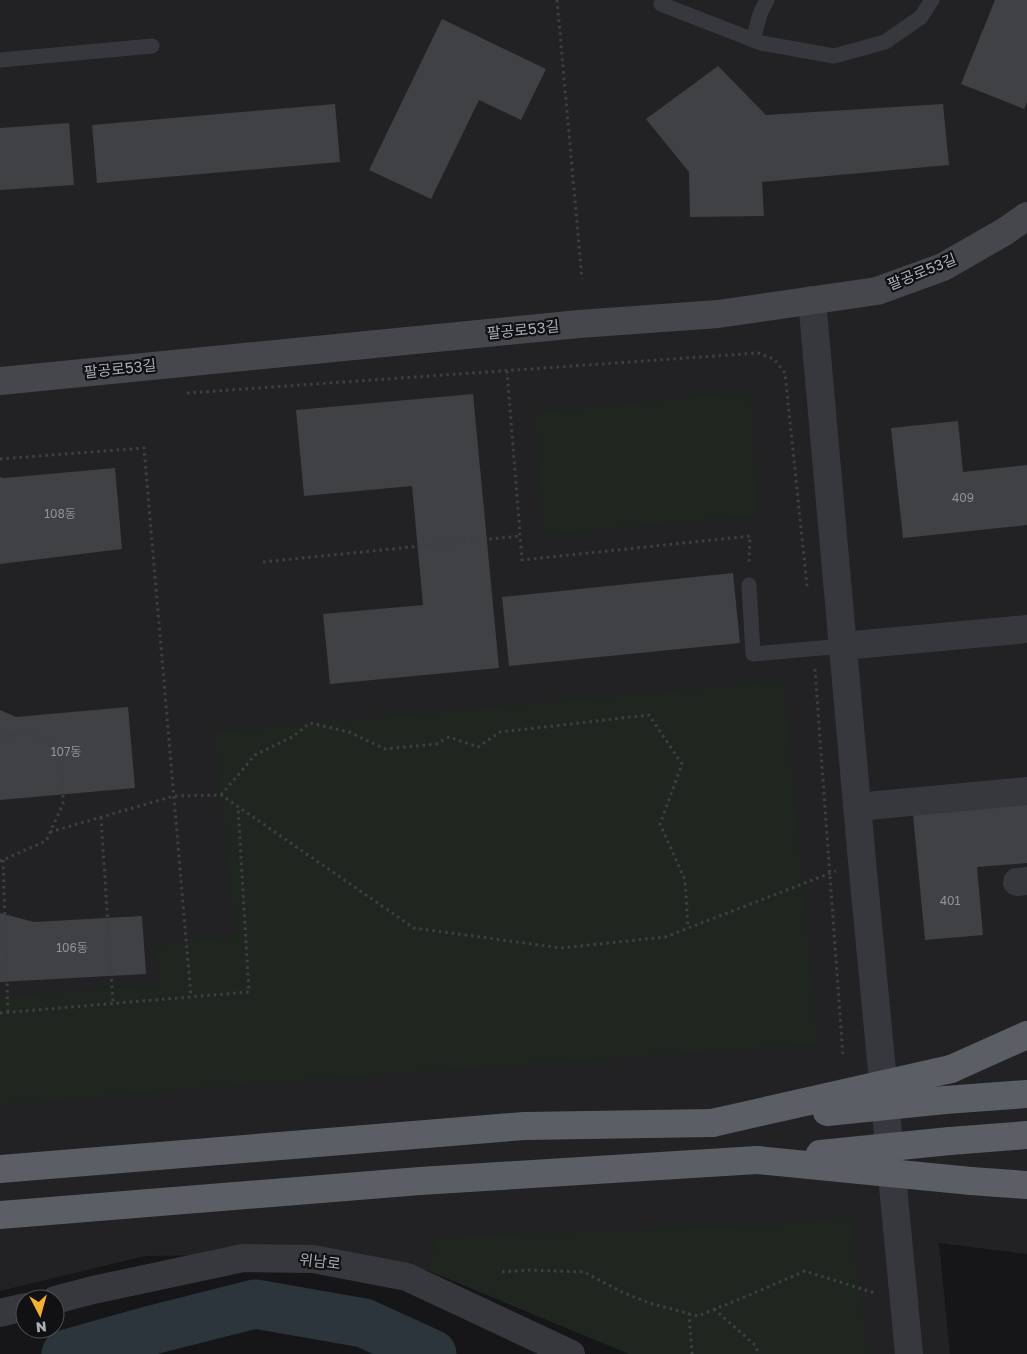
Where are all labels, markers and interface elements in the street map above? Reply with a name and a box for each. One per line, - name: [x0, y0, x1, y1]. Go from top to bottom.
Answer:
- street label: 팔공로53길: [885, 249, 959, 293]
- street label: 팔공로53길: [486, 316, 560, 342]
- street label: 팔공로53길: [83, 355, 157, 381]
- house number: 409: [952, 490, 974, 505]
- house number: 108동: [44, 506, 76, 521]
- house number: 107동: [51, 744, 81, 759]
- house number: 401: [940, 893, 960, 908]
- house number: 106동: [56, 940, 88, 955]
- street label: 위남로: [298, 1250, 342, 1272]
- north arrow: [15, 1289, 65, 1339]
- text: N: [35, 1318, 48, 1336]

